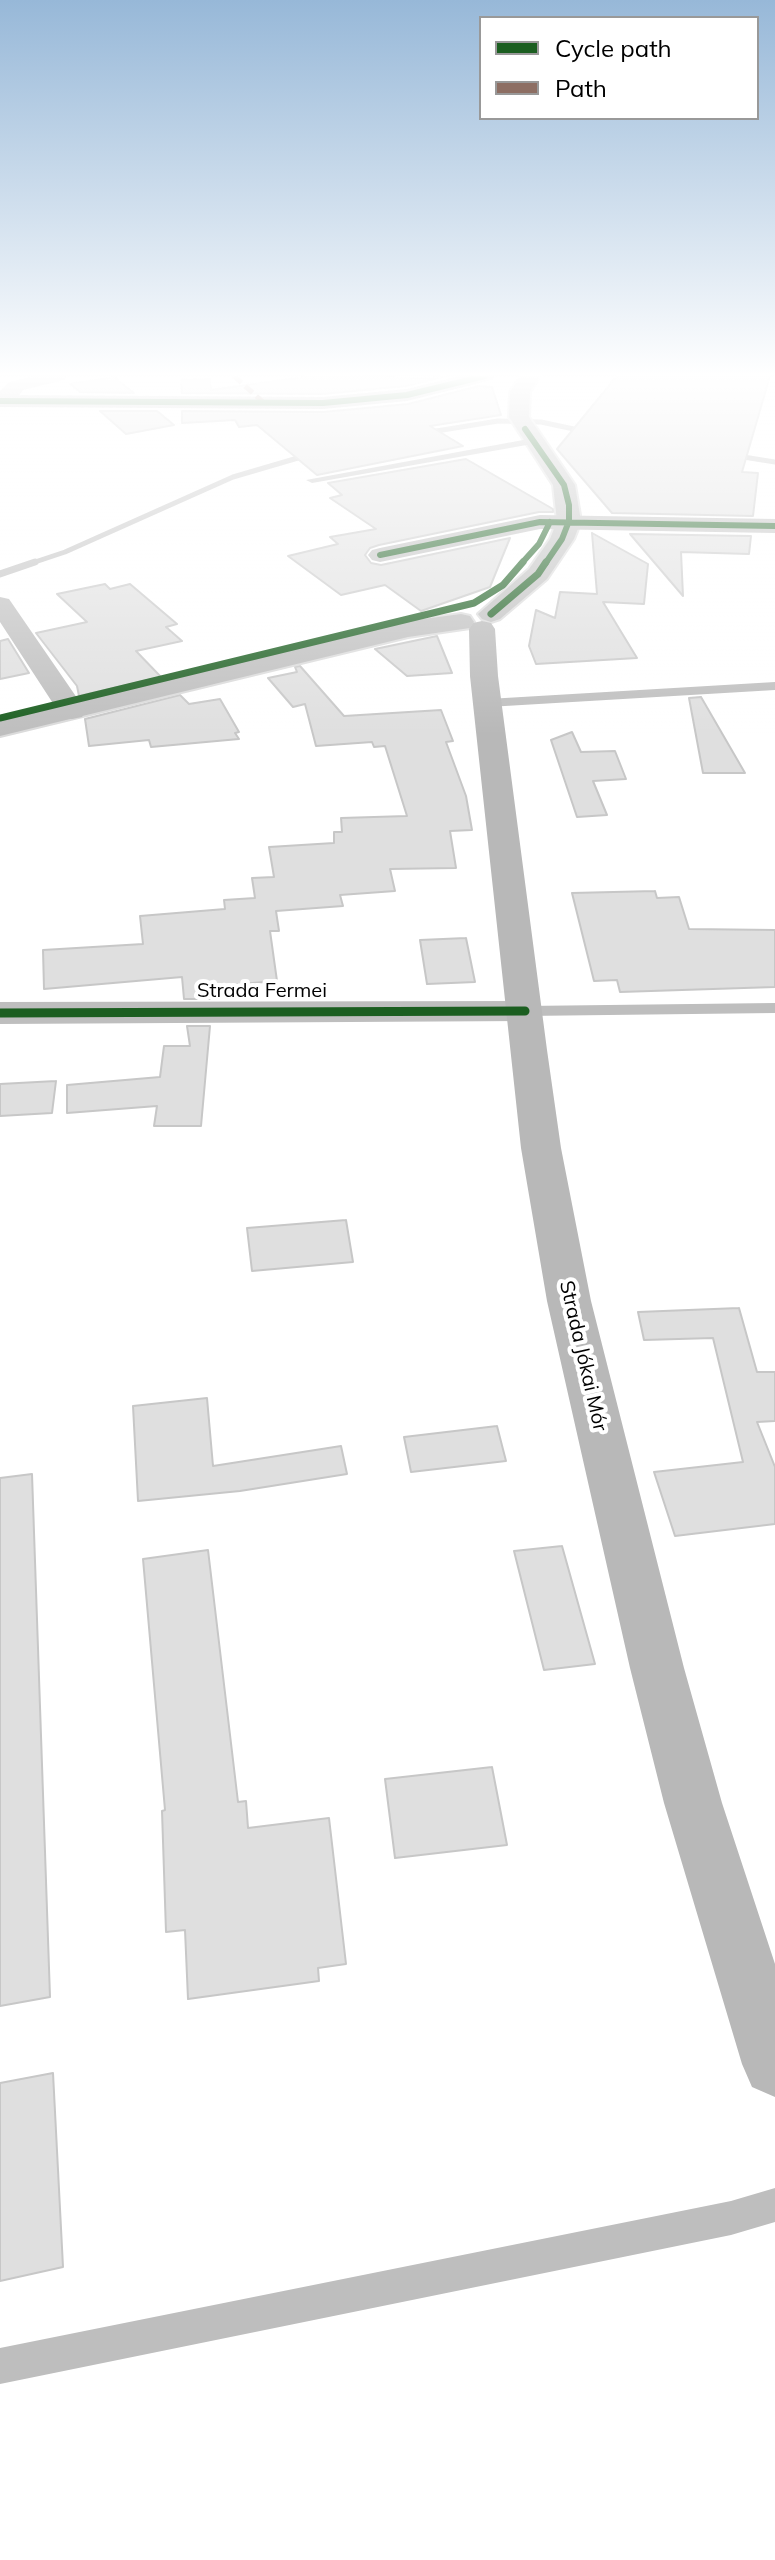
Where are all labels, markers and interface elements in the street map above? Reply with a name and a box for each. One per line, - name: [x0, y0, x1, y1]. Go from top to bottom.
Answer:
- legend: [479, 16, 759, 120]
- text: Cycle path: [555, 33, 672, 63]
- text: Path: [555, 73, 607, 103]
- street label: Strada Fermei: [197, 979, 327, 1003]
- street label: Strada Jókai Mór: [554, 1278, 612, 1434]

